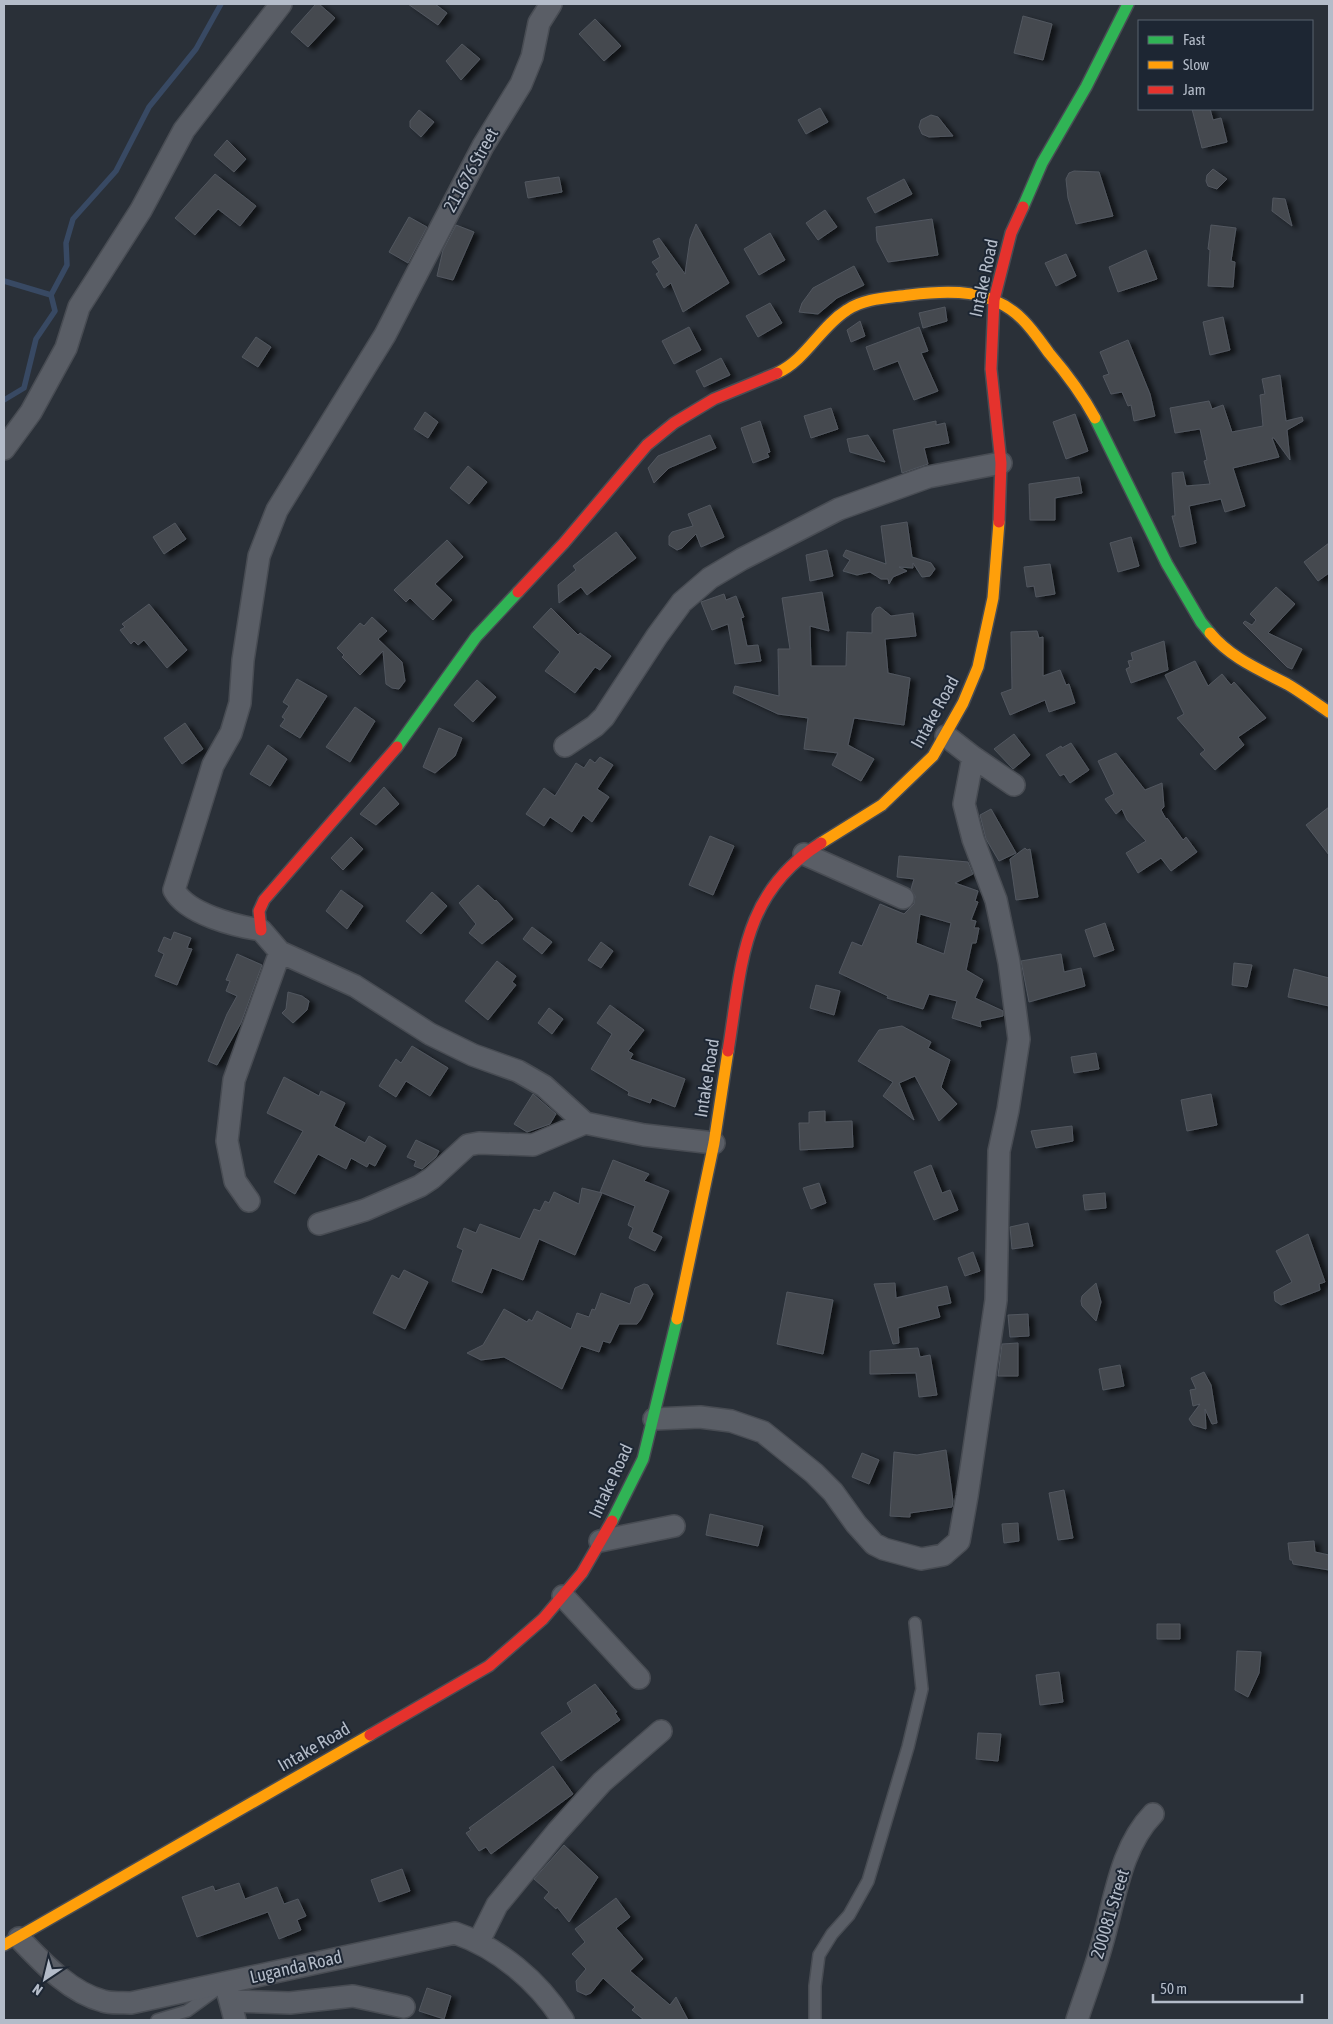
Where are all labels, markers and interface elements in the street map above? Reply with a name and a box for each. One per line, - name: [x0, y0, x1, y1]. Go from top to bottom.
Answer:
- legend: [1138, 20, 1313, 110]
- text: Fast: [1183, 31, 1205, 48]
- text: Slow: [1183, 56, 1209, 73]
- text: Jam: [1183, 81, 1206, 98]
- street label: 211676 Street: [439, 124, 502, 215]
- street label: Intake Road: [965, 237, 1002, 319]
- street label: Intake Road: [906, 672, 963, 752]
- street label: Intake Road: [690, 1037, 723, 1119]
- street label: Intake Road: [584, 1440, 637, 1521]
- street label: Intake Road: [274, 1718, 353, 1776]
- street label: 200081 Street: [1086, 1866, 1133, 1961]
- street label: Luganda Road: [248, 1946, 344, 1987]
- north arrow: [20, 1954, 70, 2004]
- scale bar: [1153, 1972, 1302, 2004]
- text: 50 m: [1160, 1980, 1187, 1997]
- text: N: [30, 1981, 46, 1999]

